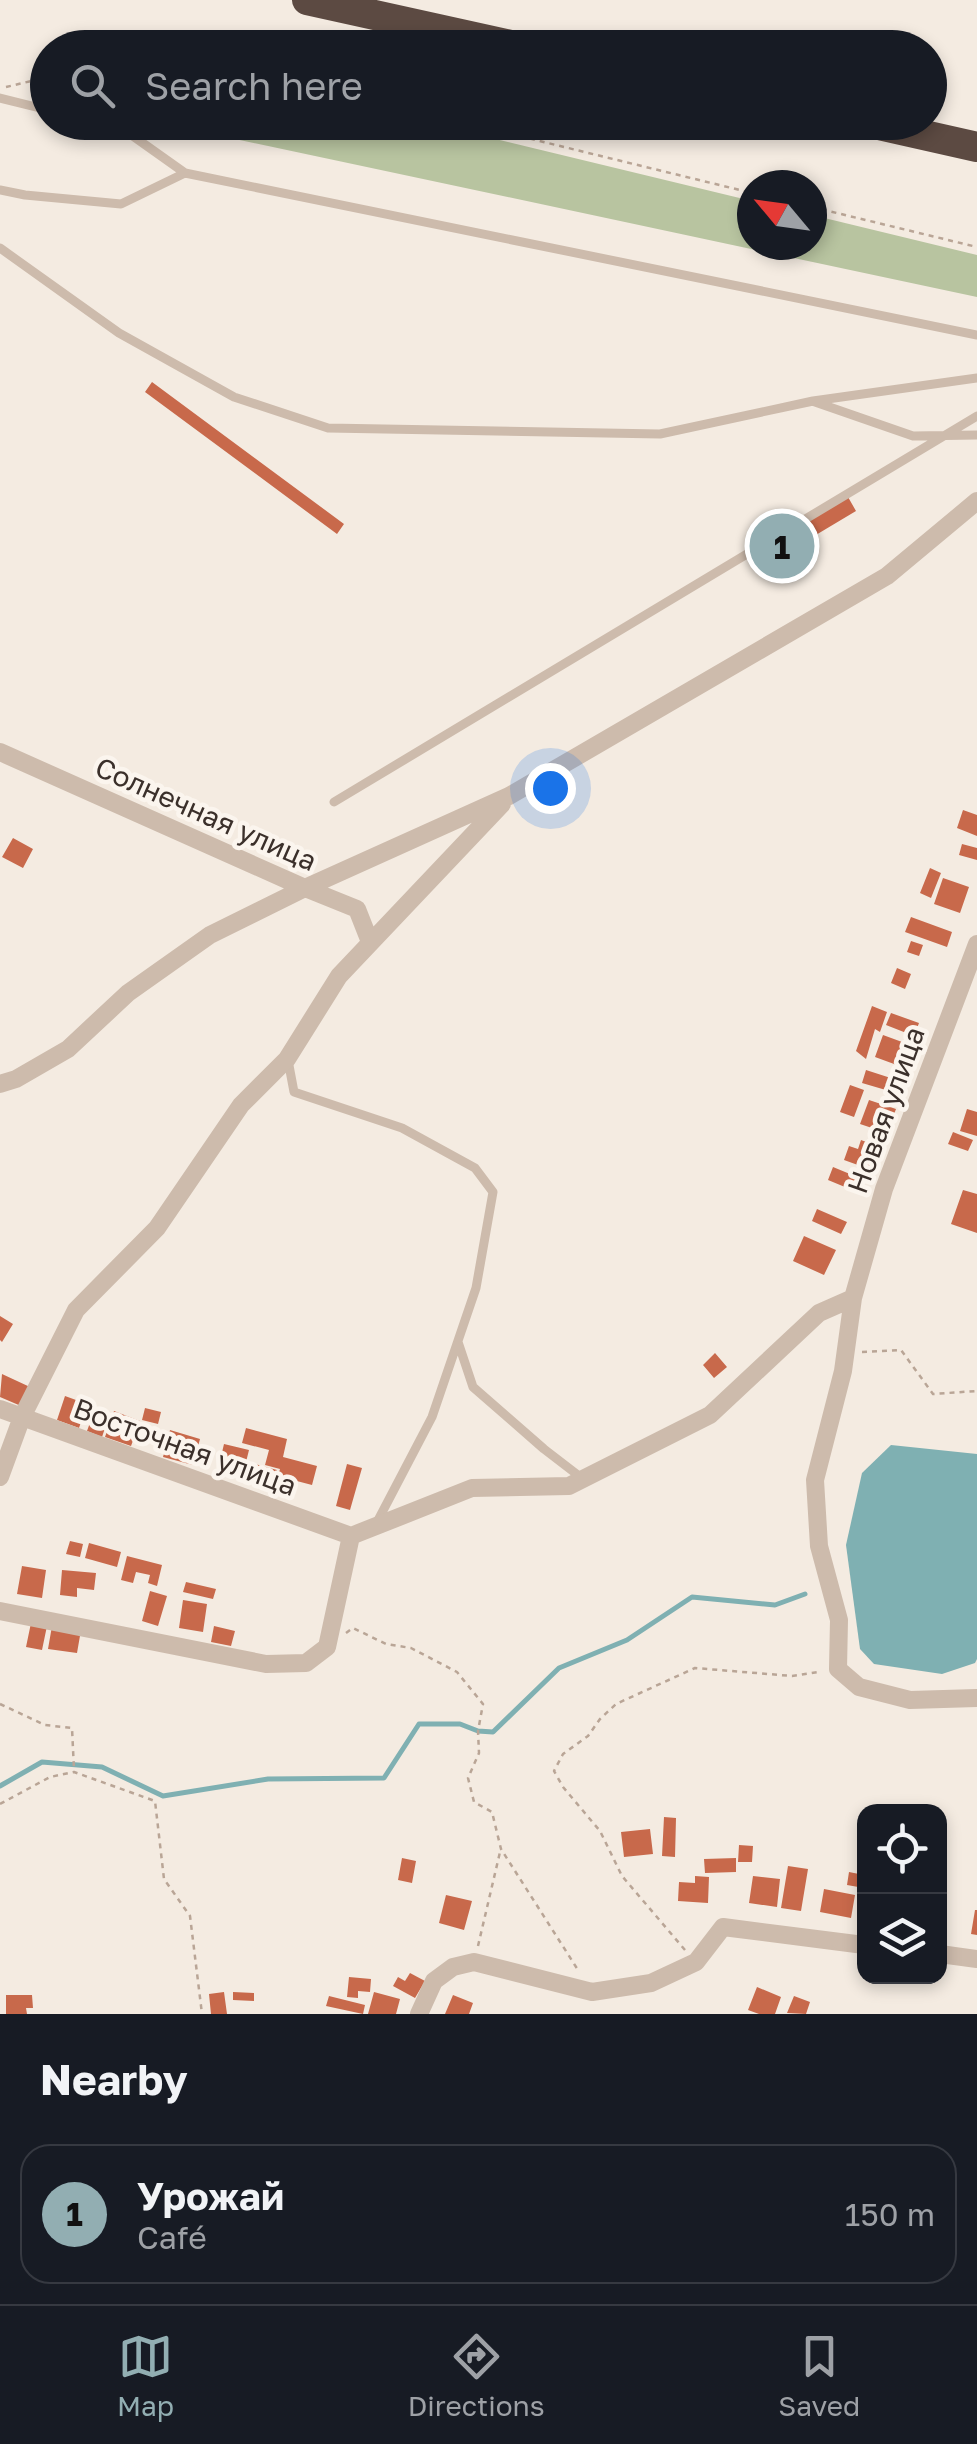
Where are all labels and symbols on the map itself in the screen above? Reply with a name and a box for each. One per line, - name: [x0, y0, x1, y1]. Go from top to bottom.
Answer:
- north arrow: [737, 170, 827, 260]
- pin: 1: [750, 508, 814, 584]
- street label: Солнечная улица: [90, 750, 322, 877]
- your location: [525, 763, 576, 814]
- street label: Новая улица: [840, 1022, 931, 1198]
- street label: Восточная улица: [69, 1391, 301, 1502]

